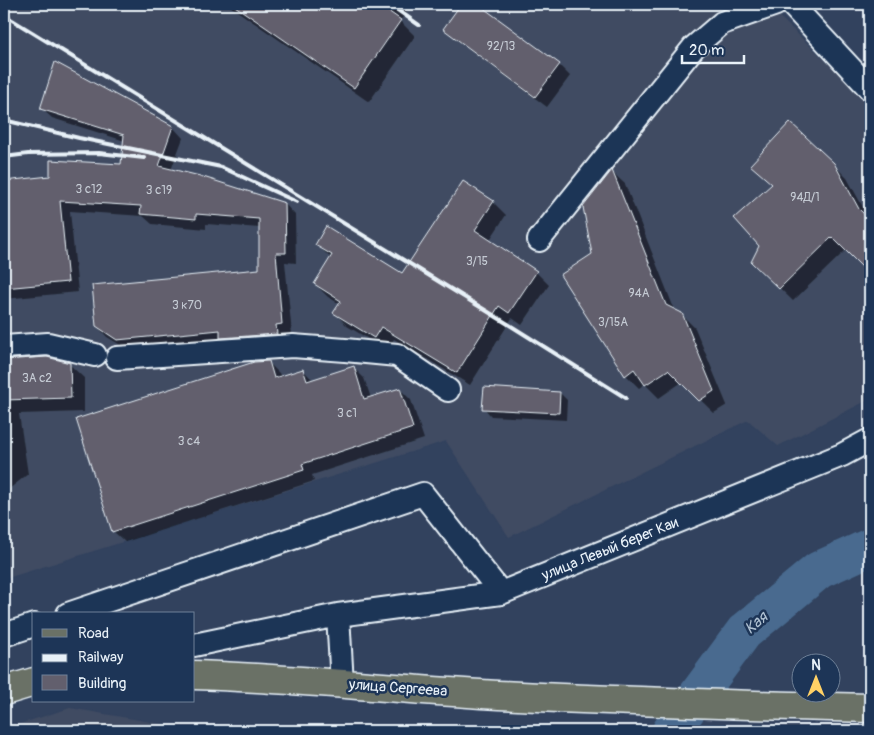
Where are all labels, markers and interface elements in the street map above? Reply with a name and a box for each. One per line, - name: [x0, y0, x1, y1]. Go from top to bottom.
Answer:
- scale bar: [682, 32, 744, 64]
- house number: 92/13: [487, 39, 516, 54]
- text: 20 m: [689, 41, 724, 60]
- house number: 3 с12: [76, 182, 103, 197]
- house number: 3 с19: [146, 183, 172, 198]
- house number: 94Д/1: [790, 190, 820, 205]
- house number: 3/15: [466, 254, 488, 269]
- house number: 94А: [629, 286, 650, 301]
- house number: 3 к70: [172, 298, 202, 313]
- house number: 3/15А: [598, 315, 628, 330]
- house number: 3А с2: [22, 371, 52, 386]
- house number: 3 с1: [337, 406, 357, 421]
- house number: 3 с4: [178, 434, 200, 449]
- street label: улица Левый берег Каи: [538, 513, 681, 585]
- water label: Кая: [740, 607, 773, 638]
- legend: [32, 612, 195, 702]
- text: Road: [78, 624, 109, 643]
- text: Railway: [78, 648, 124, 667]
- north arrow: [792, 652, 842, 702]
- text: N: [811, 657, 821, 674]
- text: Building: [78, 674, 126, 693]
- street label: улица Сергеева: [347, 675, 448, 701]

